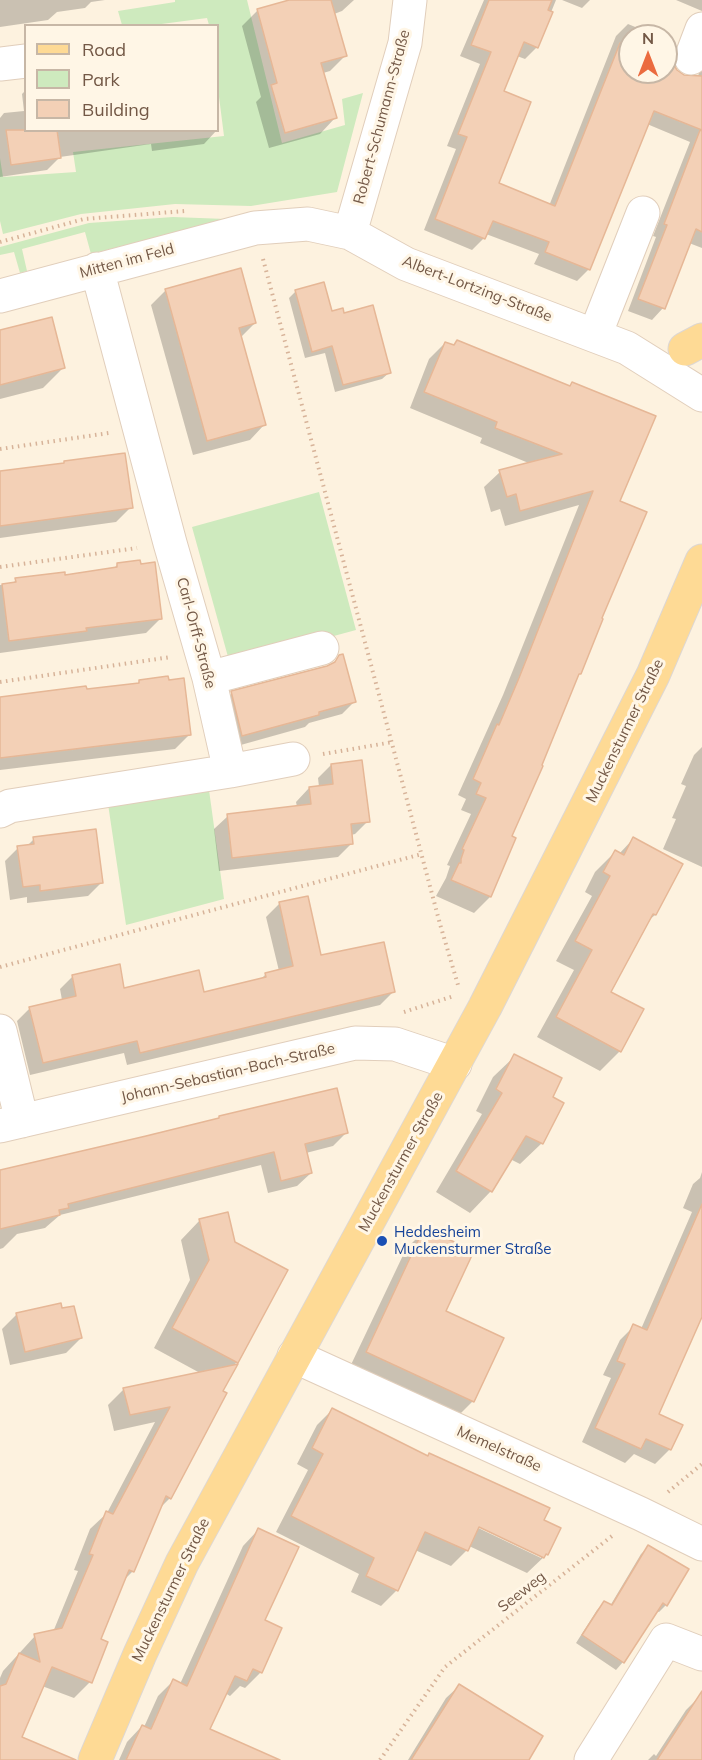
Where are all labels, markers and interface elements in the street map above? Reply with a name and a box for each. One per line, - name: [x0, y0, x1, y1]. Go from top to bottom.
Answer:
- legend: [24, 24, 219, 132]
- north arrow: [618, 24, 678, 84]
- street label: Robert-Schumann-Straße: [350, 28, 414, 206]
- text: N: [642, 28, 654, 48]
- text: Road: [82, 38, 126, 61]
- text: Park: [82, 68, 120, 91]
- text: Building: [82, 98, 150, 121]
- street label: Mitten im Feld: [78, 240, 176, 282]
- street label: Albert-Lortzing-Straße: [400, 252, 554, 326]
- street label: Carl-Orff-Straße: [173, 575, 219, 691]
- street label: Muckensturmer Straße: [582, 656, 668, 806]
- street label: Johann-Sebastian-Bach-Straße: [119, 1040, 337, 1106]
- street label: Muckensturmer Straße: [355, 1089, 447, 1235]
- place label: Heddesheim Muckensturmer Straße: [394, 1223, 551, 1258]
- marker: Heddesheim Muckensturmer Straße: [375, 1234, 389, 1248]
- street label: Memelstraße: [454, 1422, 544, 1476]
- street label: Muckensturmer Straße: [128, 1515, 214, 1665]
- street label: Seeweg: [495, 1568, 549, 1616]

